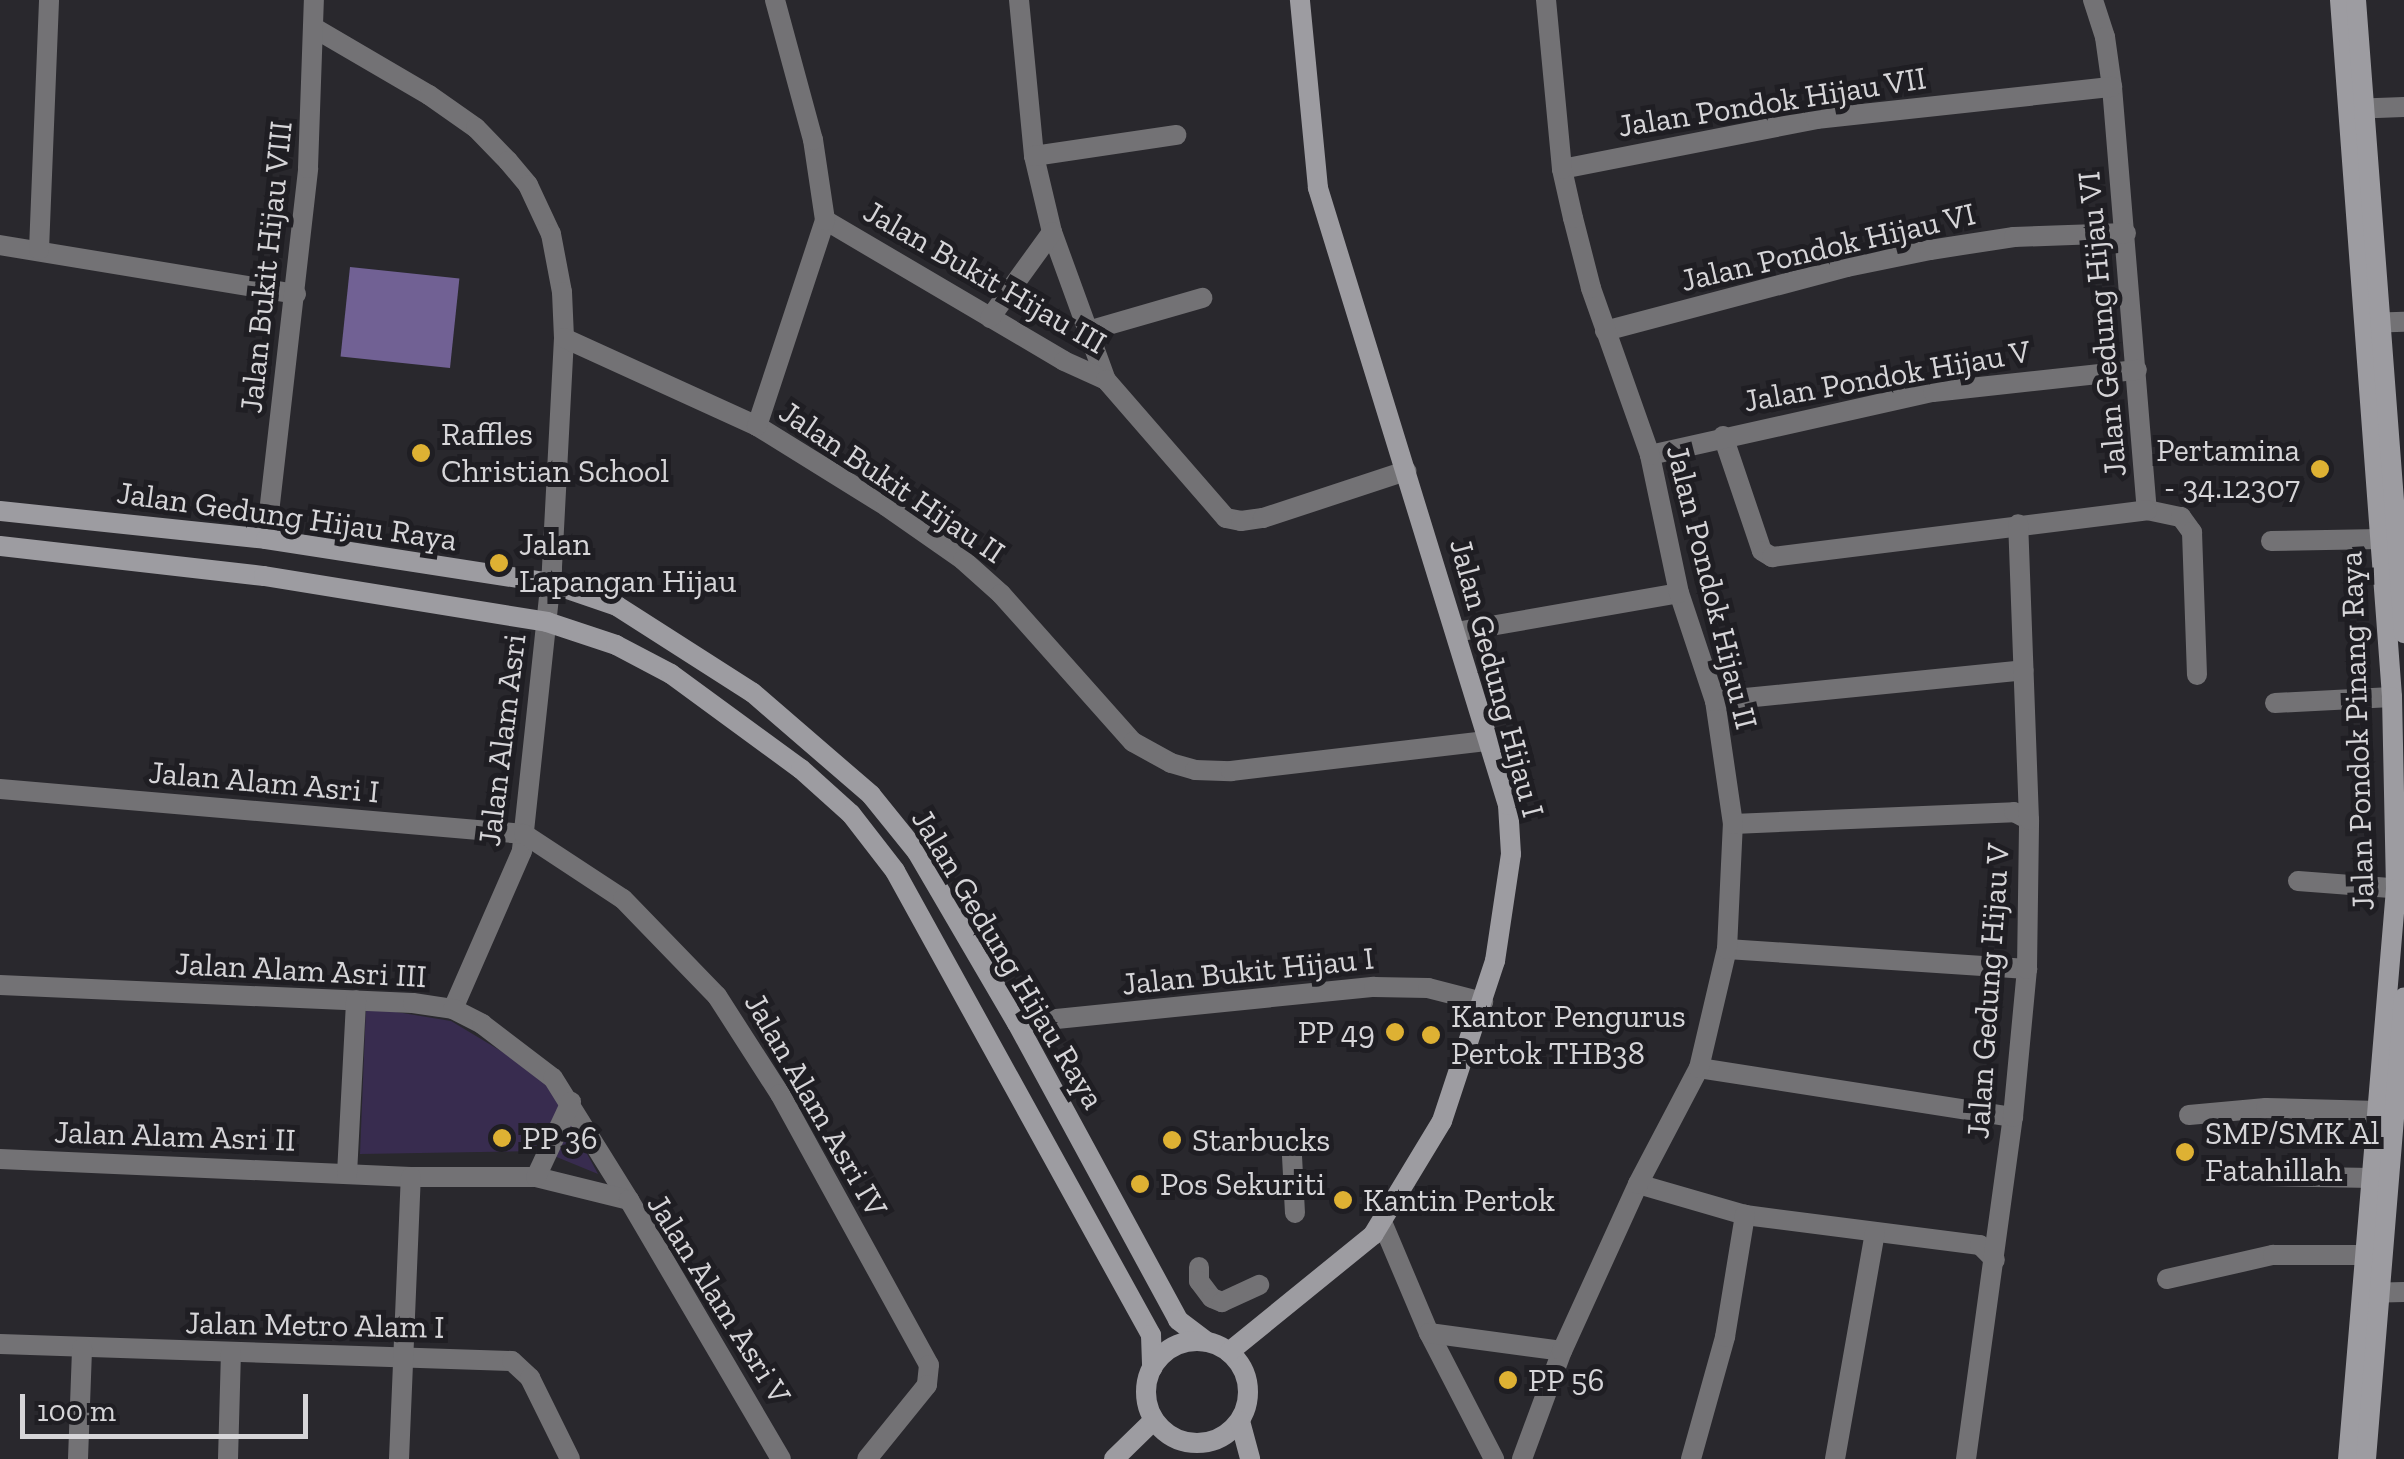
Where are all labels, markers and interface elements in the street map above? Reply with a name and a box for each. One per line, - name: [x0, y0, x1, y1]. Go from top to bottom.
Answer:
- street label: Jalan Pondok Hijau VII: [1615, 59, 1929, 145]
- street label: Jalan Bukit Hijau VIII: [232, 119, 300, 415]
- street label: Jalan Gedung Hijau VI: [2069, 169, 2135, 479]
- street label: Jalan Bukit Hijau III: [857, 192, 1113, 362]
- street label: Jalan Pondok Hijau VI: [1677, 194, 1979, 300]
- street label: Jalan Pondok Hijau V: [1740, 332, 2034, 420]
- street label: Jalan Bukit Hijau II: [772, 392, 1012, 572]
- place label: Raffles Christian School: [441, 416, 669, 491]
- place label: Pertamina - 34.12307: [2156, 432, 2300, 507]
- street label: Jalan Pondok Hijau II: [1658, 441, 1766, 733]
- marker: Raffles Christian School: [410, 442, 432, 464]
- marker: Pertamina - 34.12307: [2309, 458, 2331, 480]
- street label: Jalan Gedung Hijau Raya: [115, 473, 459, 559]
- place label: Jalan Lapangan Hijau: [519, 526, 736, 601]
- street label: Jalan Gedung Hijau I: [1441, 535, 1553, 821]
- street label: Jalan Pondok Pinang Raya: [2332, 551, 2382, 911]
- marker: Jalan Lapangan Hijau: [488, 552, 510, 574]
- street label: Jalan Alam Asri: [470, 631, 534, 849]
- street label: Jalan Alam Asri I: [146, 753, 382, 811]
- street label: Jalan Gedung Hijau Raya: [903, 802, 1113, 1116]
- street label: Jalan Gedung Hijau V: [1958, 841, 2018, 1141]
- street label: Jalan Bukit Hijau I: [1120, 939, 1376, 1003]
- street label: Jalan Alam Asri III: [173, 944, 429, 996]
- street label: Jalan Alam Asri IV: [736, 986, 896, 1224]
- place label: Kantor Pengurus Pertok THB38: [1451, 998, 1686, 1073]
- place label: PP 49: [1297, 1013, 1375, 1051]
- marker: PP 49: [1384, 1021, 1406, 1043]
- marker: Kantor Pengurus Pertok THB38: [1420, 1024, 1442, 1046]
- street label: Jalan Alam Asri II: [53, 1113, 297, 1159]
- place label: SMP/SMK Al Fatahillah: [2205, 1115, 2381, 1190]
- place label: PP 36: [522, 1119, 598, 1157]
- place label: Starbucks: [1192, 1121, 1330, 1159]
- marker: PP 36: [491, 1127, 513, 1149]
- marker: Starbucks: [1161, 1129, 1183, 1151]
- marker: SMP/SMK Al Fatahillah: [2174, 1141, 2196, 1163]
- place label: Pos Sekuriti: [1160, 1165, 1325, 1203]
- marker: Pos Sekuriti: [1129, 1173, 1151, 1195]
- place label: Kantin Pertok: [1363, 1181, 1555, 1219]
- street label: Jalan Alam Asri V: [638, 1186, 800, 1412]
- marker: Kantin Pertok: [1332, 1189, 1354, 1211]
- street label: Jalan Metro Alam I: [185, 1304, 445, 1346]
- place label: PP 56: [1528, 1361, 1605, 1399]
- marker: PP 56: [1497, 1369, 1519, 1391]
- scale bar: [25, 1374, 312, 1436]
- text: 100 m: [37, 1393, 116, 1429]

